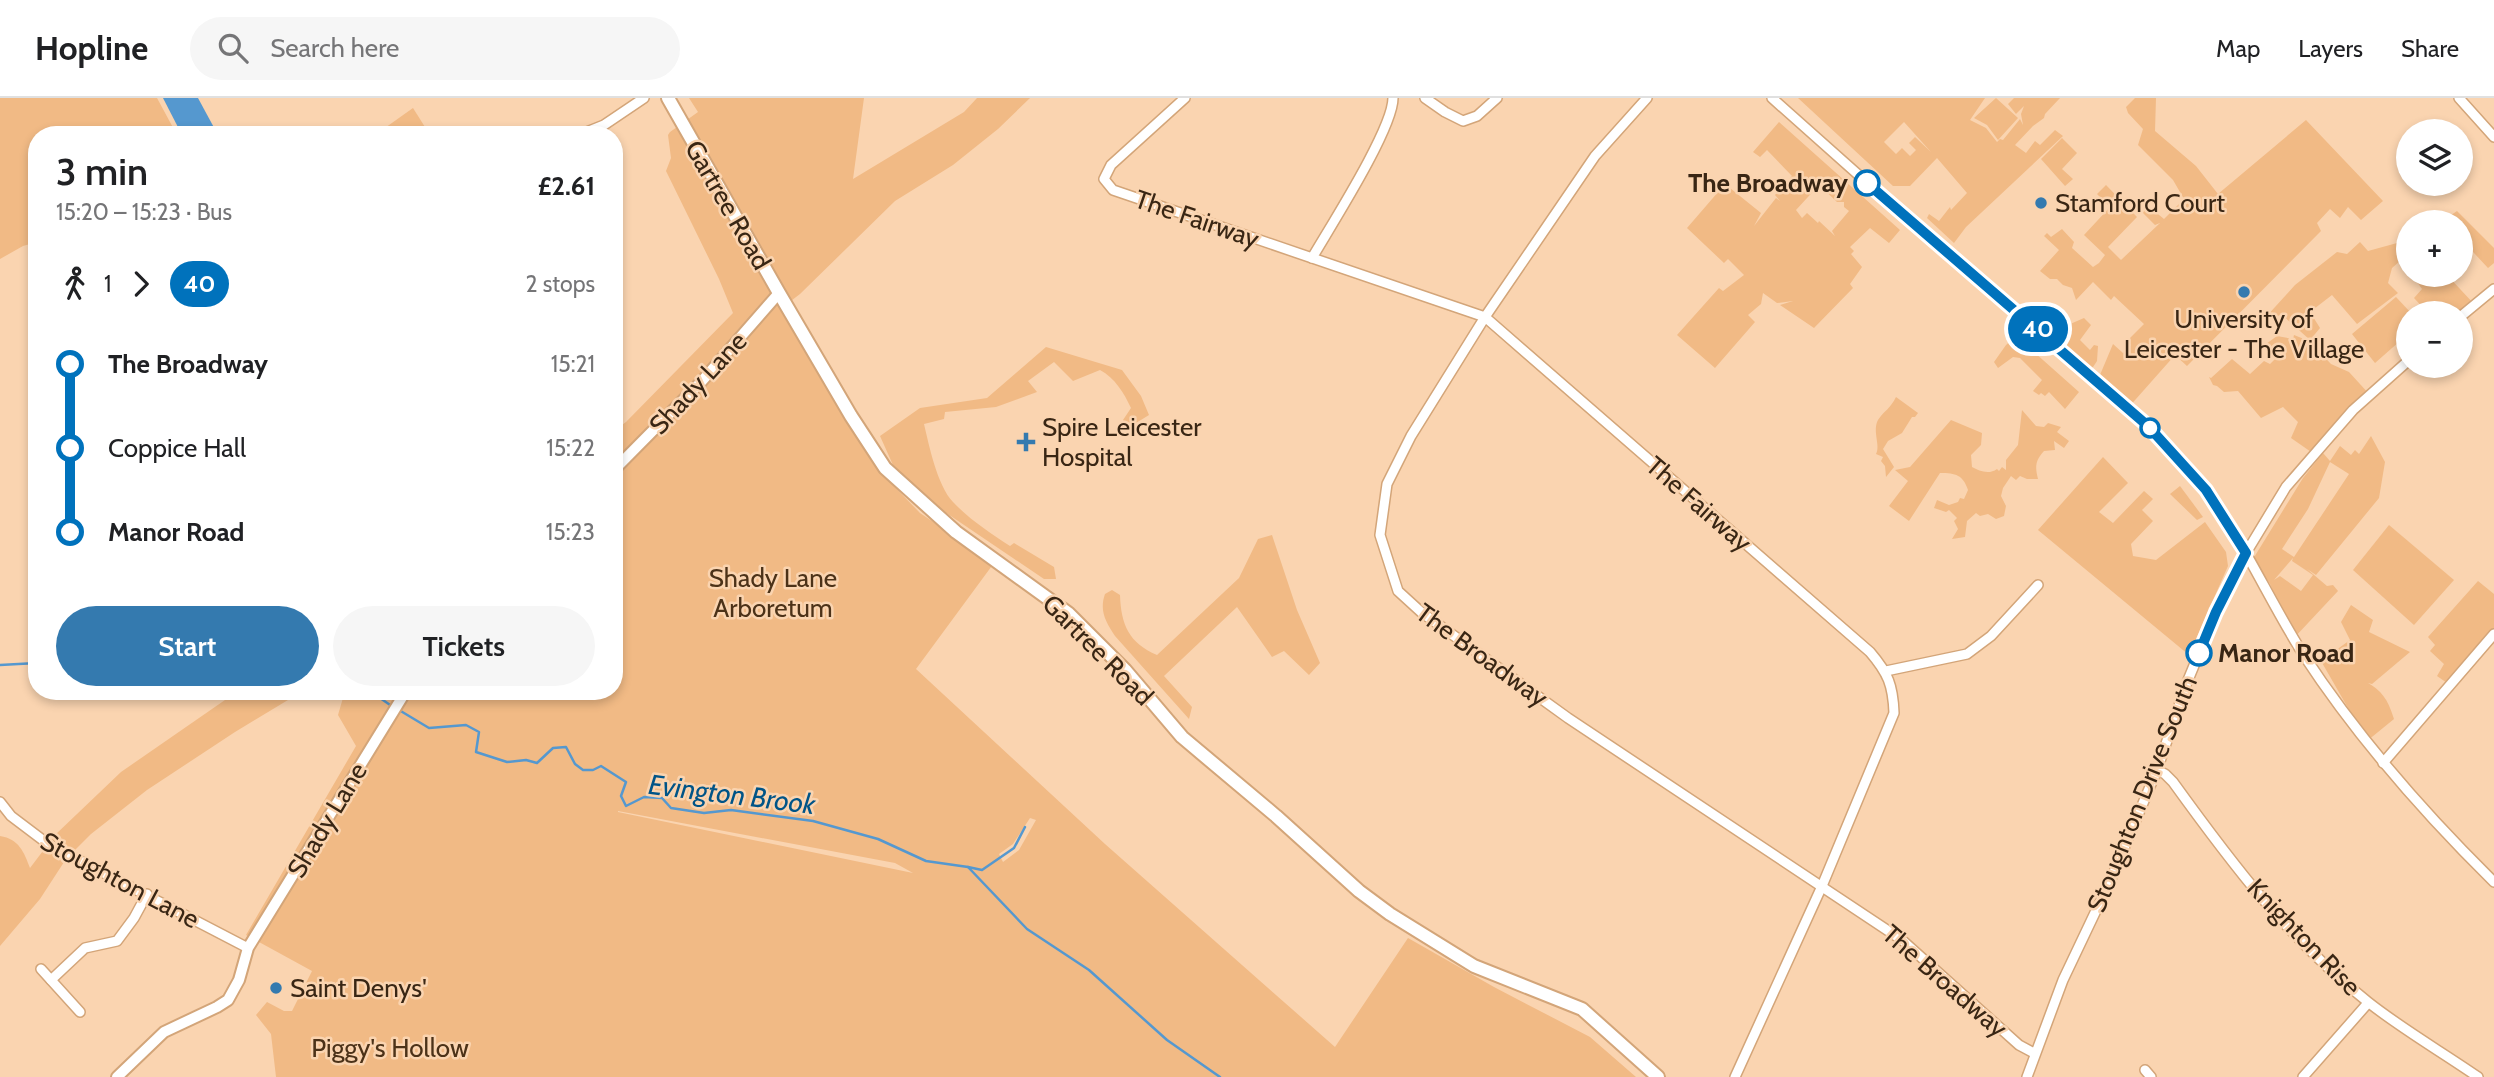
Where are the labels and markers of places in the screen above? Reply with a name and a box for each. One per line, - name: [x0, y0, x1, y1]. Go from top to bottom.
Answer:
- place label: The Broadway: [1688, 167, 1848, 199]
- marker: The Broadway: [1854, 170, 1880, 196]
- place label: Stamford Court: [2055, 187, 2225, 219]
- marker: Stamford Court: [2033, 195, 2049, 211]
- marker: University of Leicester - The Village: [2236, 284, 2252, 300]
- place label: University of Leicester - The Village: [2124, 303, 2364, 365]
- place label: Spire Leicester Hospital: [1042, 411, 1202, 473]
- unlabelled marker: [2140, 418, 2160, 438]
- marker: Spire Leicester Hospital: [1016, 432, 1036, 452]
- place label: Manor Road: [2218, 637, 2354, 669]
- marker: Manor Road: [2186, 640, 2212, 666]
- place label: Saint Denys': [290, 972, 427, 1004]
- marker: Saint Denys': [268, 980, 284, 996]

